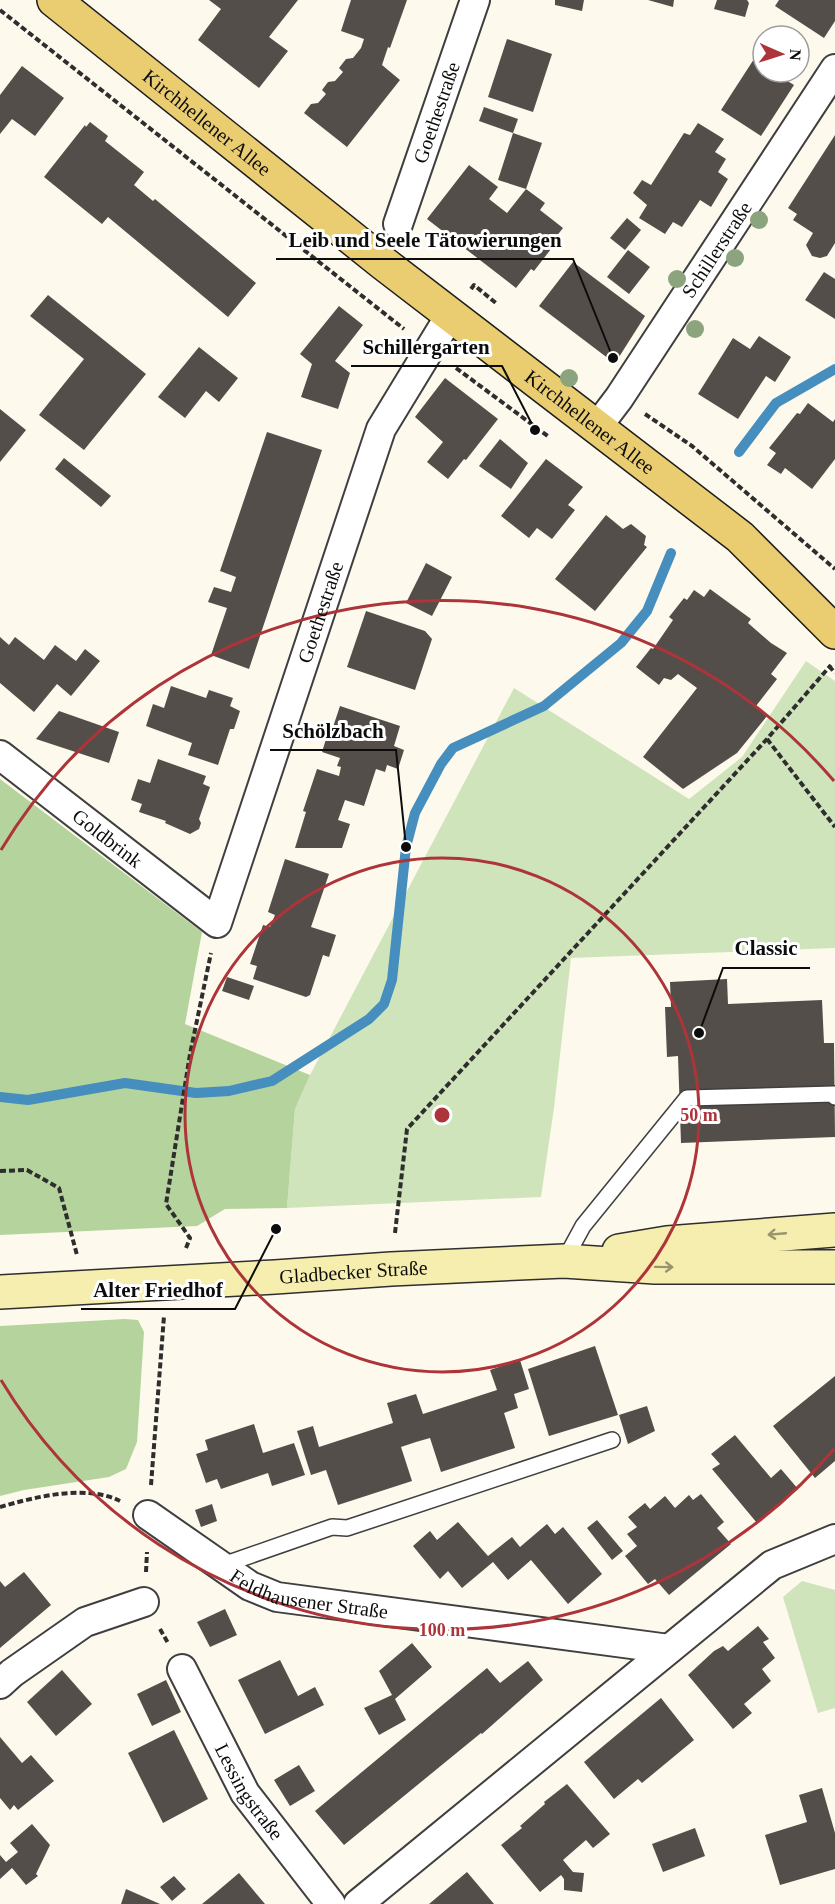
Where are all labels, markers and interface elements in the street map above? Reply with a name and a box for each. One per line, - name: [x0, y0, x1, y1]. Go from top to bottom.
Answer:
- north arrow: [751, 24, 811, 84]
- text: N: [787, 49, 804, 61]
- street label: Goethestraße: [409, 59, 464, 166]
- street label: Kirchhellener Allee: [139, 65, 275, 180]
- street label: Schillerstraße: [677, 197, 756, 302]
- callout: Leib und Seele Tätowierungen: [276, 220, 573, 259]
- text: Leib und Seele Tätowierungen: [288, 228, 562, 252]
- callout: Schillergarten: [351, 327, 502, 366]
- text: Schillergarten: [362, 335, 490, 359]
- street label: Kirchhellener Allee: [521, 365, 659, 478]
- street label: Goethestraße: [293, 558, 347, 666]
- callout: Schölzbach: [270, 711, 396, 750]
- text: Schölzbach: [282, 719, 384, 743]
- street label: Goldbrink: [68, 804, 147, 872]
- callout: Classic: [723, 929, 810, 968]
- text: Classic: [735, 936, 798, 960]
- centre of rings: [432, 1105, 452, 1125]
- text: 50 m: [680, 1105, 718, 1125]
- one-way arrow: [767, 1229, 787, 1240]
- street label: Gladbecker Straße: [279, 1256, 428, 1288]
- one-way arrow: [654, 1261, 674, 1273]
- callout: Alter Friedhof: [81, 1270, 235, 1309]
- text: Alter Friedhof: [93, 1278, 224, 1302]
- street label: Feldhausener Straße: [226, 1565, 390, 1623]
- text: 100 m: [419, 1620, 465, 1640]
- street label: Lessingstraße: [211, 1740, 288, 1844]

